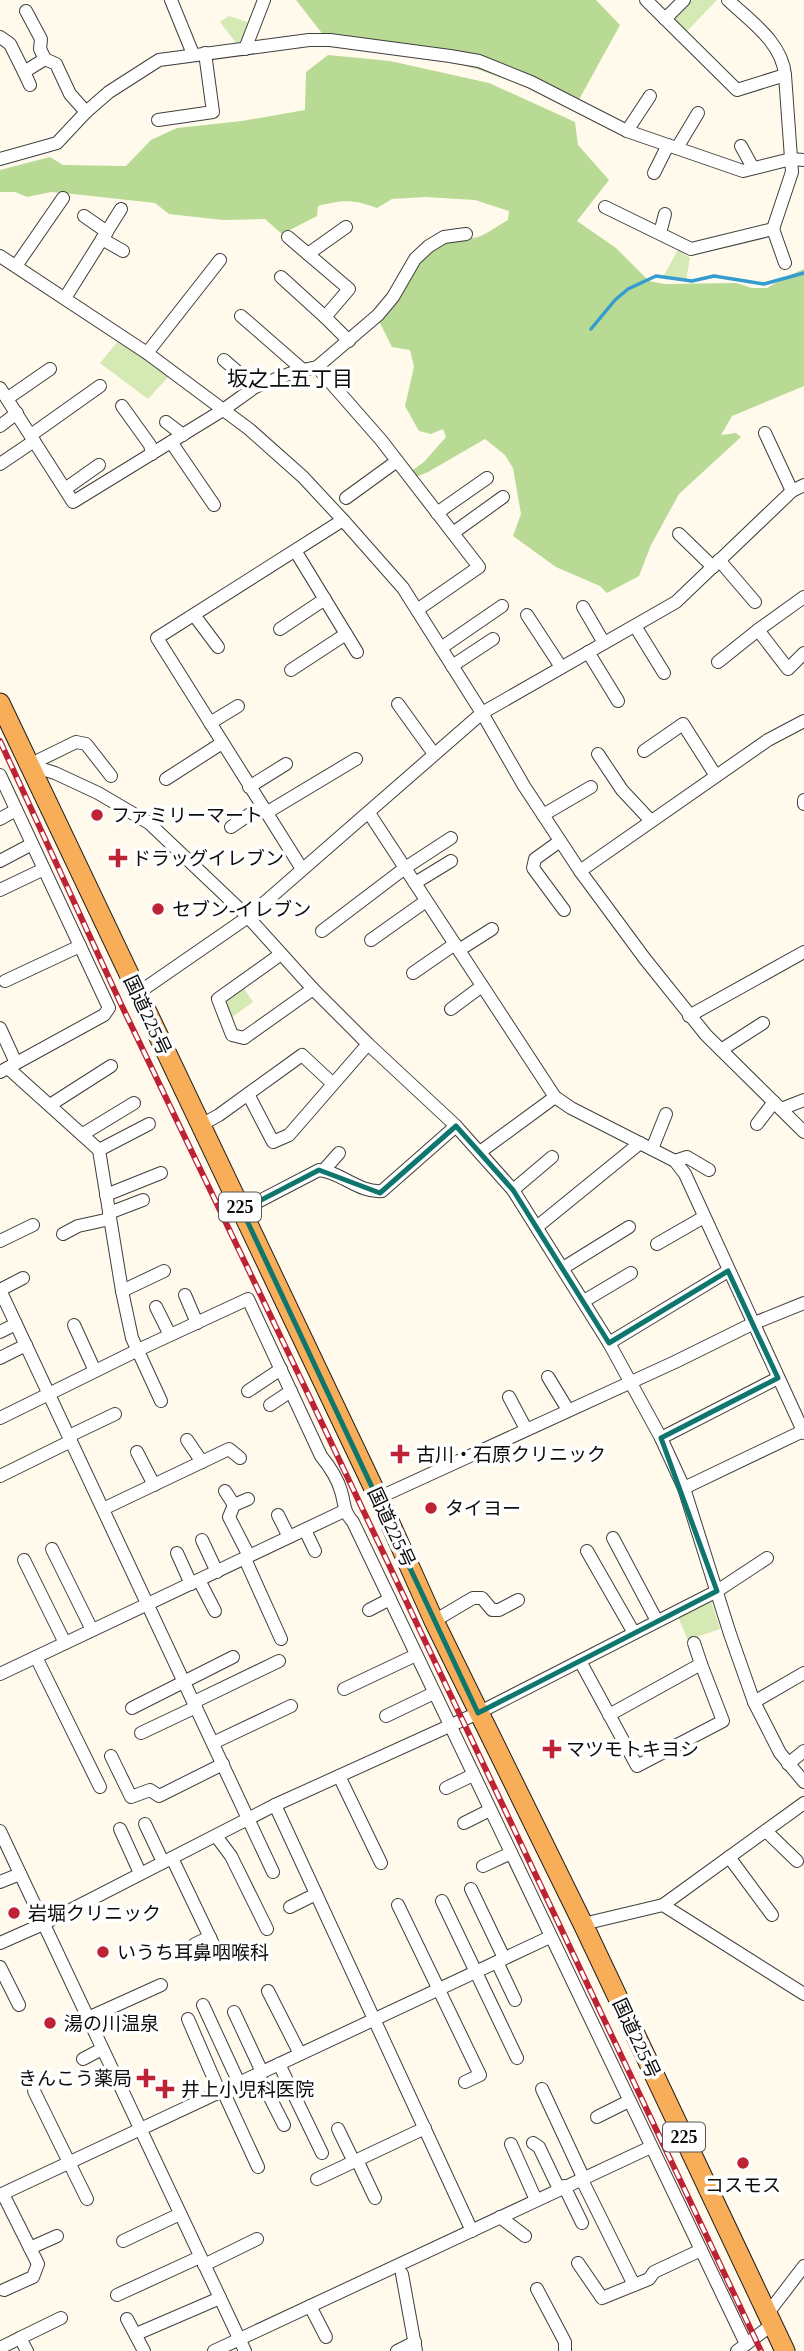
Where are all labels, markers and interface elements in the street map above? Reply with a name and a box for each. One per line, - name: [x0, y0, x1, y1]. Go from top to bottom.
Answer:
- district label: 坂之上五丁目: [227, 367, 353, 391]
- place label: ファミリーマート: [111, 805, 263, 826]
- marker: ファミリーマート: [89, 807, 105, 823]
- place label: ドラッグイレブン: [132, 848, 284, 869]
- marker: ドラッグイレブン: [110, 850, 126, 866]
- place label: セブン-イレブン: [172, 899, 311, 920]
- marker: セブン-イレブン: [150, 901, 166, 917]
- street label: 国道225号: [120, 972, 175, 1058]
- road number: 225: [219, 1192, 261, 1222]
- marker: 古川・石原クリニック: [390, 1444, 410, 1464]
- place label: 古川・石原クリニック: [416, 1444, 606, 1465]
- street label: 国道225号: [364, 1484, 419, 1570]
- place label: タイヨー: [445, 1498, 521, 1519]
- marker: タイヨー: [423, 1500, 439, 1516]
- place label: マツモトキヨシ: [566, 1739, 699, 1760]
- marker: マツモトキヨシ: [544, 1741, 560, 1757]
- place label: 岩堀クリニック: [28, 1903, 161, 1924]
- marker: 岩堀クリニック: [6, 1905, 22, 1921]
- place label: いうち耳鼻咽喉科: [117, 1942, 269, 1963]
- marker: いうち耳鼻咽喉科: [95, 1944, 111, 1960]
- street label: 国道225号: [609, 1995, 664, 2081]
- place label: 湯の川温泉: [64, 2013, 159, 2034]
- marker: 湯の川温泉: [42, 2015, 58, 2031]
- place label: きんこう薬局: [18, 2068, 132, 2089]
- marker: きんこう薬局: [138, 2070, 154, 2086]
- marker: 井上小児科医院: [155, 2079, 175, 2099]
- place label: 井上小児科医院: [181, 2079, 314, 2100]
- road number: 225: [663, 2122, 705, 2152]
- marker: コスモス: [735, 2155, 751, 2171]
- place label: コスモス: [705, 2175, 781, 2196]

